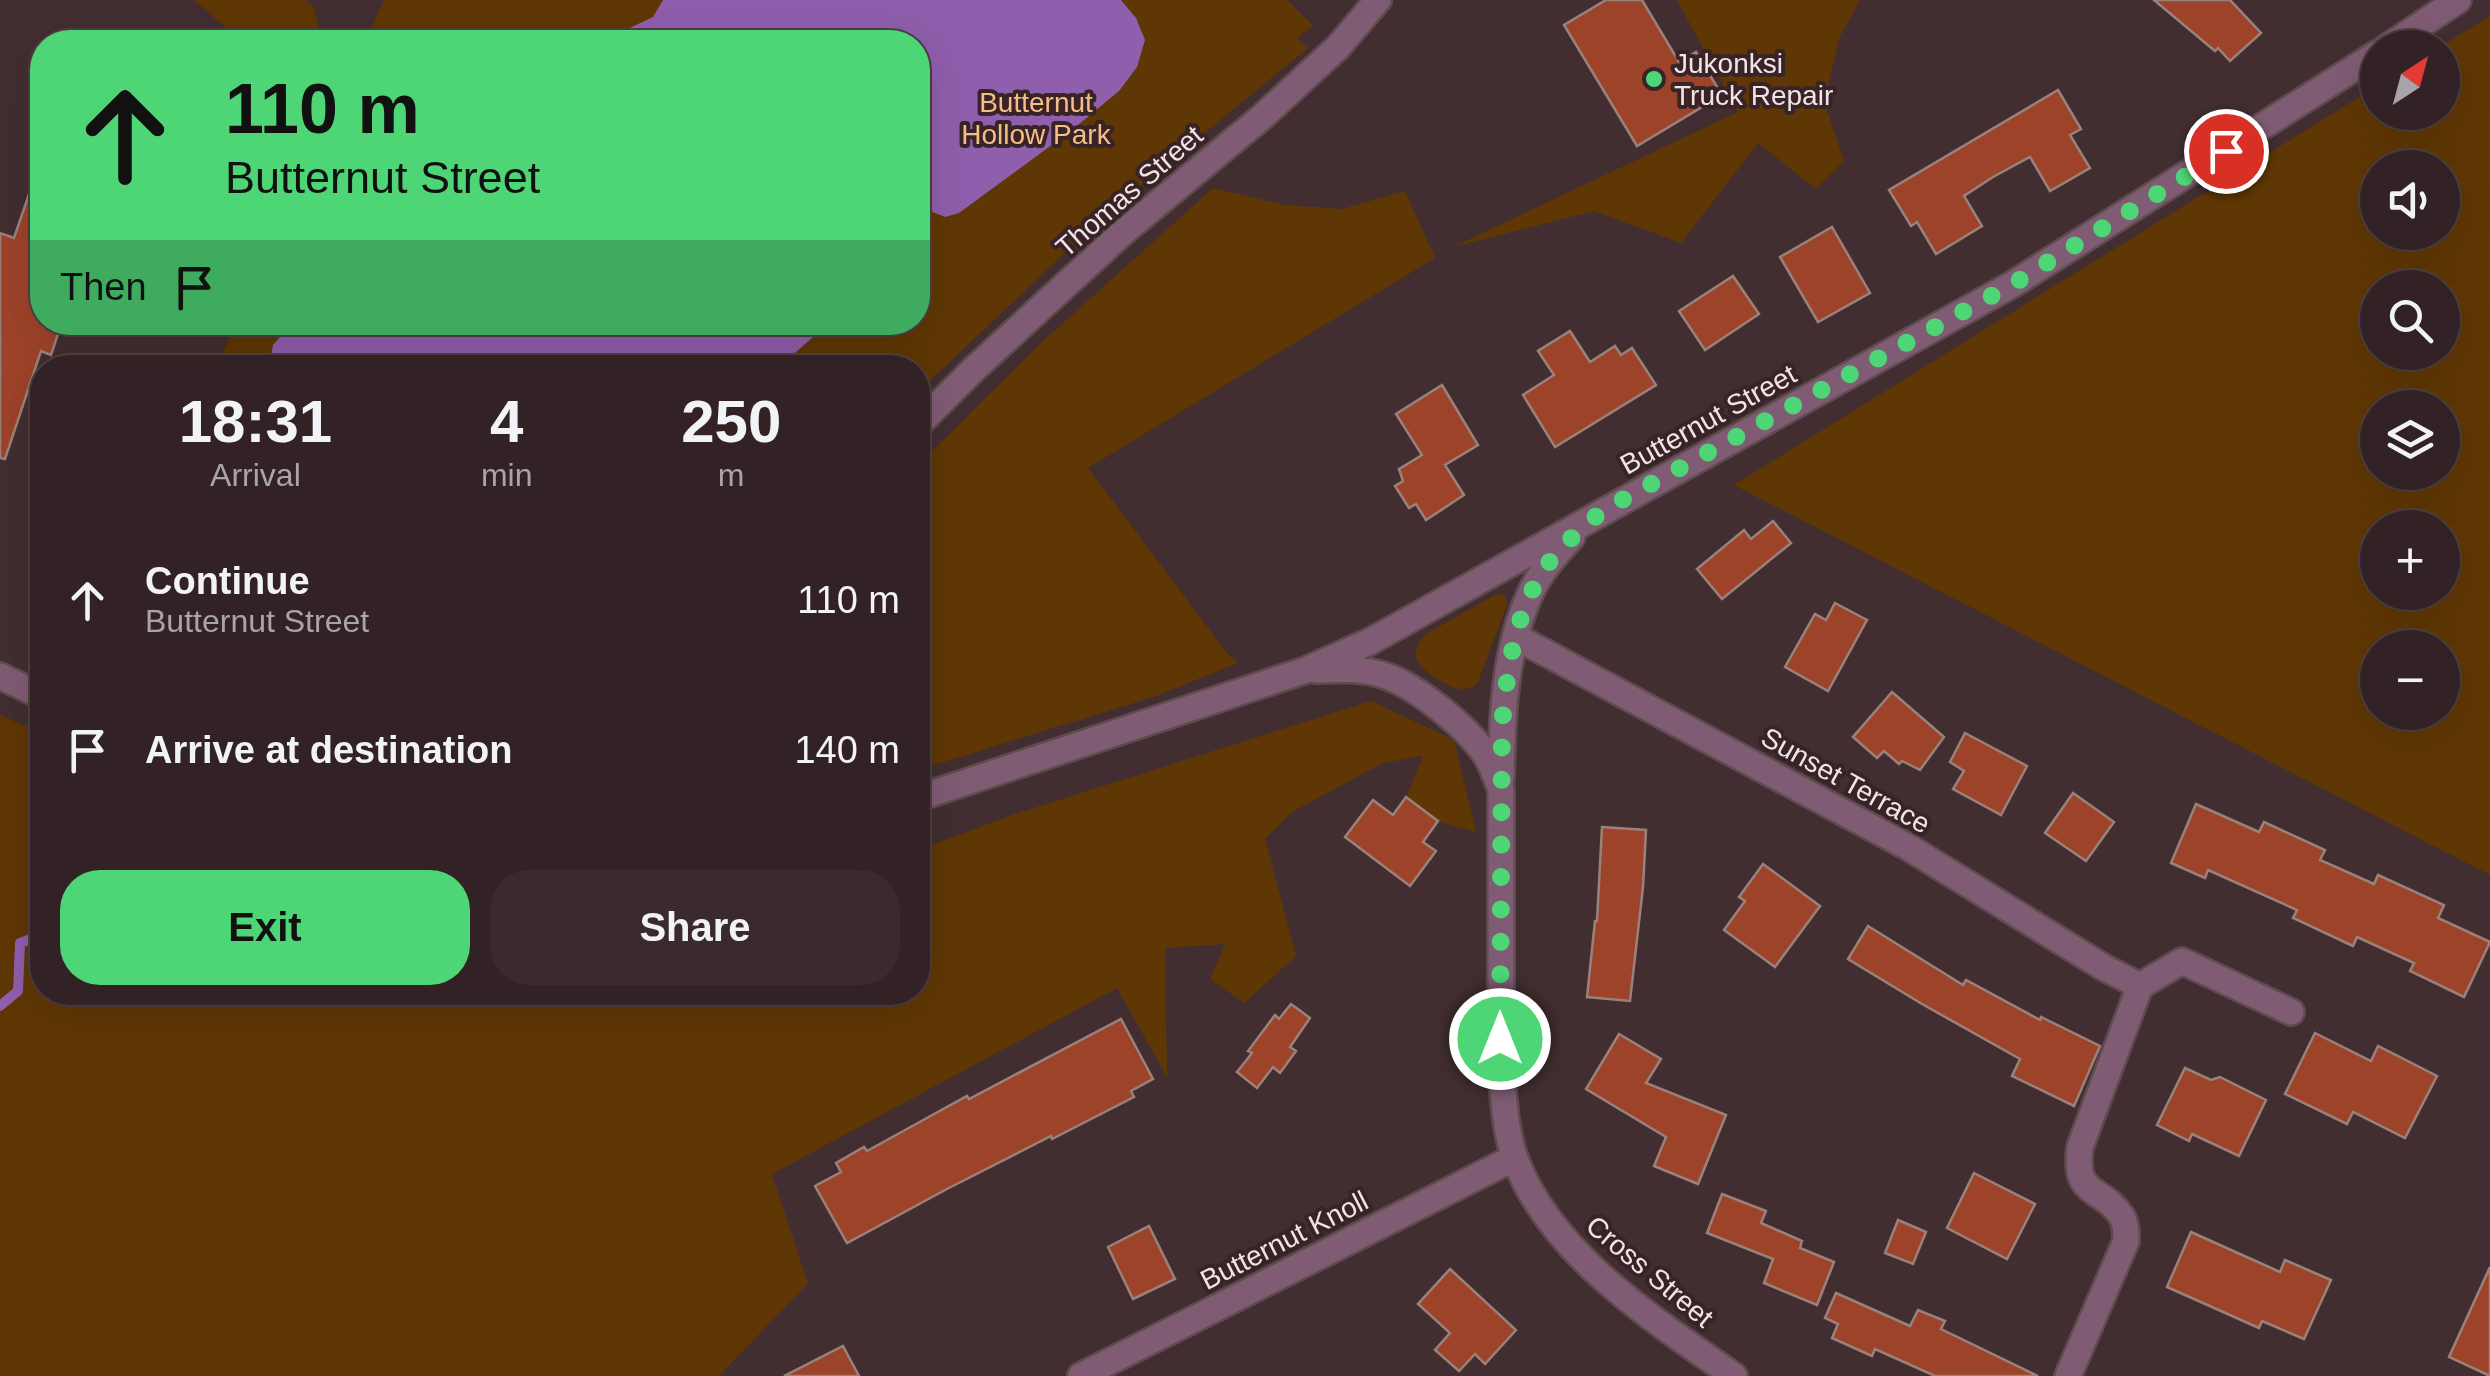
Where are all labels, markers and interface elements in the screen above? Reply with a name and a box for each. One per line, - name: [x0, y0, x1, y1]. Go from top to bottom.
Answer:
- north arrow: [2360, 30, 2460, 130]
- map controls: [2360, 30, 2460, 730]
- place label: Jukonksi Truck Repair: [1674, 48, 1833, 111]
- marker: Jukonksi Truck Repair: [1643, 68, 1665, 90]
- icon: ahead: [60, 70, 190, 200]
- text: 110 m: [225, 70, 420, 148]
- park label: Butternut Hollow Park: [961, 87, 1112, 150]
- pin: [2184, 109, 2269, 194]
- street label: Thomas Street: [1050, 119, 1209, 263]
- icon: arrive: [2199, 124, 2254, 179]
- button: sound: [2360, 150, 2460, 250]
- text: Butternut Street: [225, 152, 540, 203]
- icon: arrive: [167, 260, 222, 315]
- text: Then: [60, 266, 147, 308]
- button: search: [2360, 270, 2460, 370]
- street label: Butternut Street: [1615, 358, 1802, 481]
- text: 18:31: [179, 388, 332, 455]
- text: 4: [490, 388, 523, 455]
- text: 250: [681, 388, 781, 455]
- button: layers: [2360, 390, 2460, 490]
- text: Arrival: [210, 457, 301, 493]
- text: min: [481, 457, 532, 493]
- text: m: [718, 457, 745, 493]
- button: +: [2360, 510, 2460, 610]
- text: Continue: [145, 560, 310, 602]
- icon: ahead: [60, 573, 115, 628]
- text: 110 m: [797, 579, 900, 621]
- text: Butternut Street: [145, 603, 369, 639]
- button: −: [2360, 630, 2460, 730]
- street label: Sunset Terrace: [1756, 721, 1935, 840]
- icon: arrive: [60, 723, 115, 778]
- text: Arrive at destination: [145, 729, 512, 771]
- text: 140 m: [794, 729, 900, 771]
- button: Exit: [60, 870, 470, 985]
- button: Share: [490, 870, 900, 985]
- position arrow: [1448, 987, 1552, 1091]
- street label: Butternut Knoll: [1195, 1185, 1373, 1296]
- street label: Cross Street: [1580, 1209, 1719, 1333]

